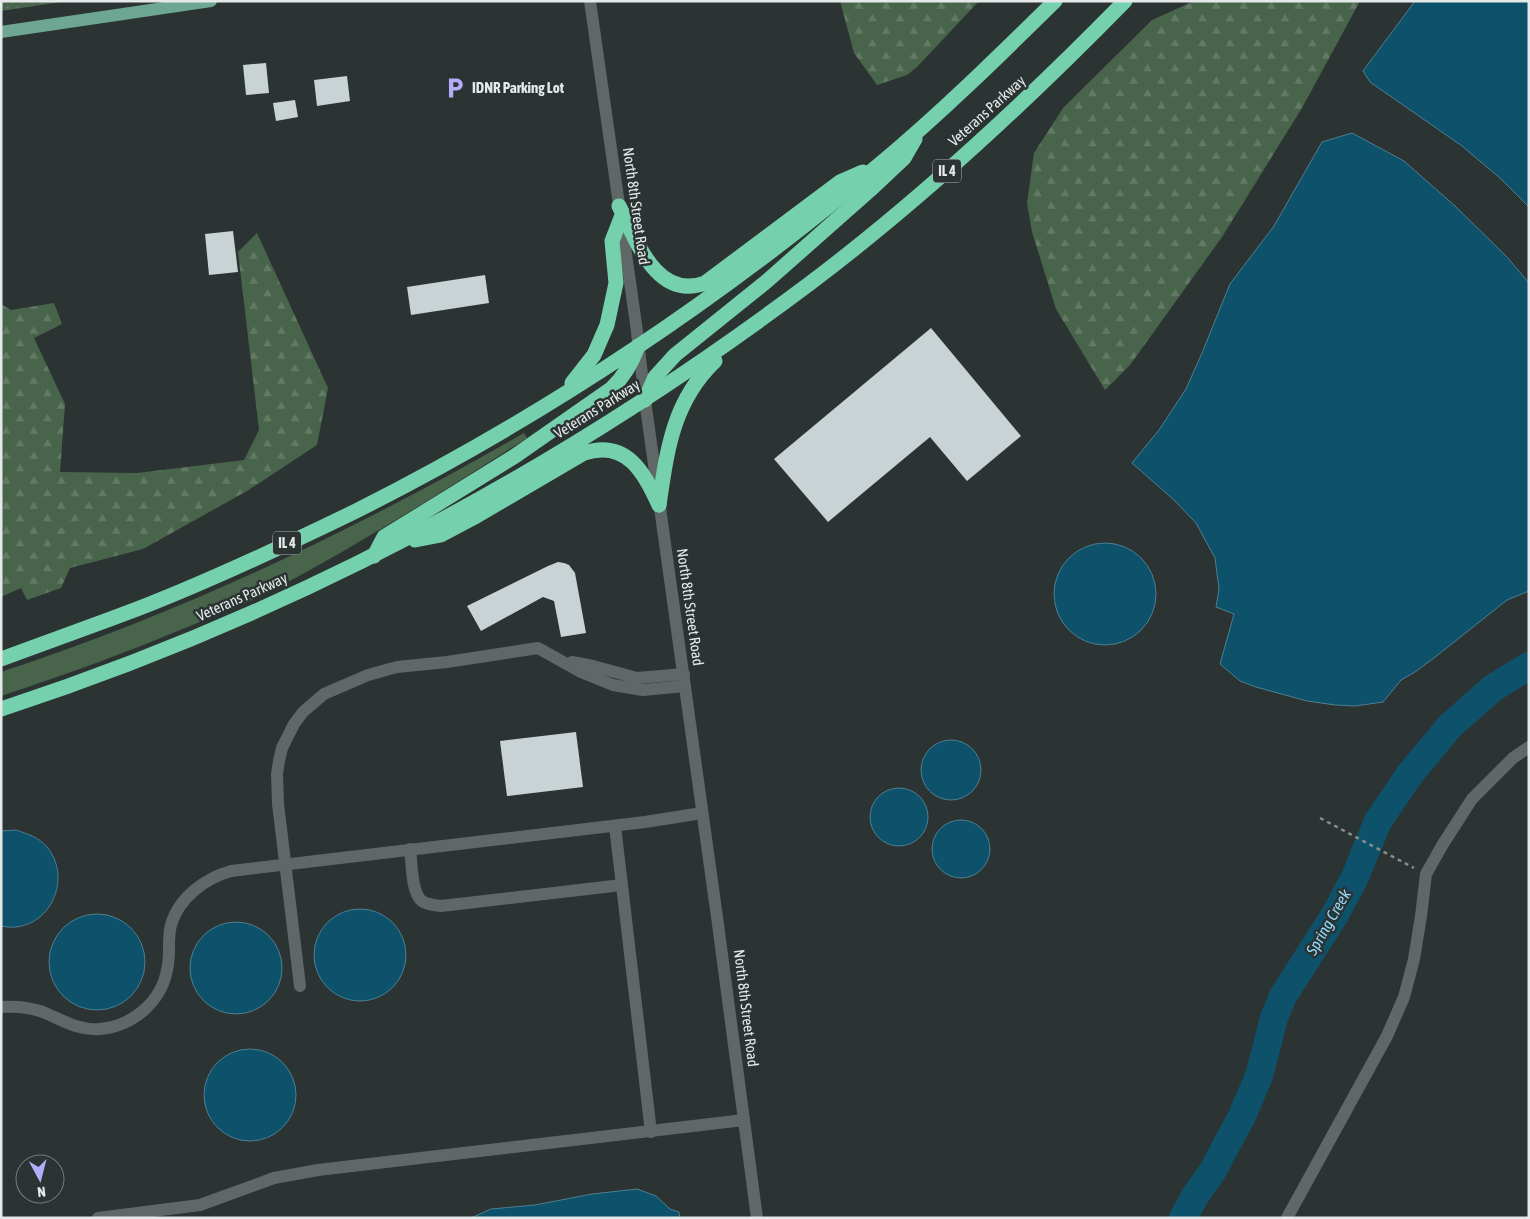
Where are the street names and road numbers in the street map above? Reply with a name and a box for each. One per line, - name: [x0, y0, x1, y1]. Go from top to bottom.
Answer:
- street label: Veterans Parkway: [945, 72, 1029, 150]
- street label: North 8th Street Road: [620, 146, 653, 266]
- road number: IL 4: [933, 160, 961, 182]
- street label: Veterans Parkway: [551, 376, 643, 442]
- road number: IL 4: [273, 532, 301, 554]
- street label: North 8th Street Road: [674, 547, 707, 667]
- street label: Veterans Parkway: [194, 569, 290, 624]
- street label: North 8th Street Road: [731, 948, 762, 1068]

